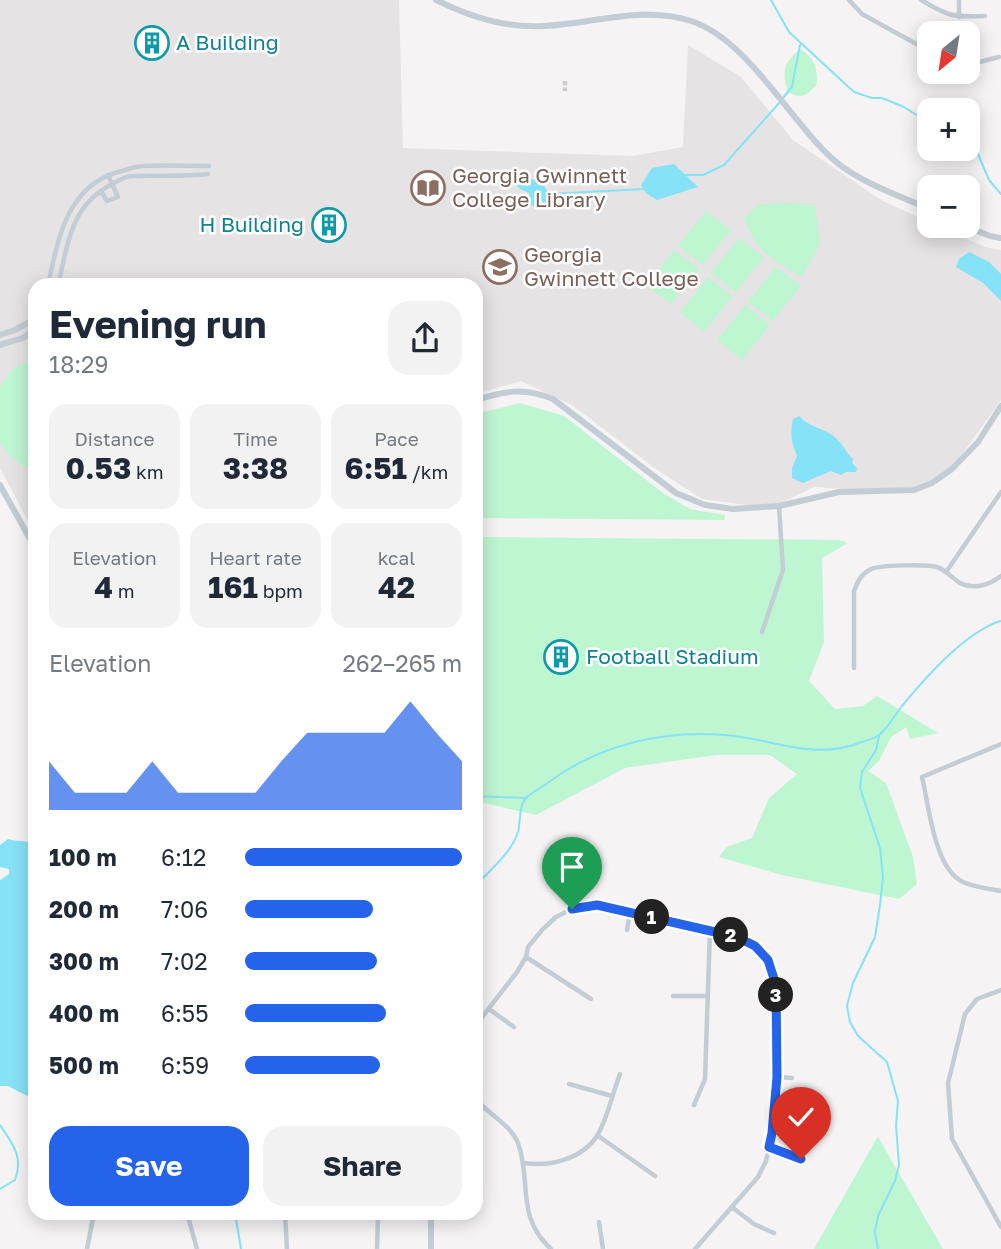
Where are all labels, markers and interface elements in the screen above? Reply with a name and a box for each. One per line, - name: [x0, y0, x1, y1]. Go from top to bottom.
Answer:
- north arrow: [917, 21, 980, 84]
- map controls: [917, 21, 980, 238]
- building icon: A Building: [133, 24, 171, 62]
- place label: A Building: [176, 29, 279, 55]
- button: +: [917, 98, 980, 161]
- place label: Georgia Gwinnett College Library: [452, 162, 627, 212]
- library icon: Georgia Gwinnett College Library: [409, 169, 447, 207]
- button: −: [917, 175, 980, 238]
- building icon: H Building: [310, 206, 348, 244]
- place label: H Building: [200, 211, 304, 237]
- place label: Georgia Gwinnett College: [524, 241, 699, 291]
- school or university icon: Georgia Gwinnett College: [481, 248, 519, 286]
- text: Evening run: [49, 301, 267, 346]
- button: share: [388, 301, 462, 375]
- text: 18:29: [49, 350, 108, 378]
- text: Distance: [75, 427, 154, 450]
- text: Time: [233, 427, 278, 450]
- text: Pace: [374, 427, 419, 450]
- text: 0.53: [65, 450, 131, 486]
- text: 3:38: [223, 450, 288, 486]
- text: 6:51: [345, 450, 407, 486]
- text: km: [131, 460, 164, 483]
- text: /km: [407, 460, 448, 483]
- text: Elevation: [72, 546, 157, 569]
- text: Heart rate: [209, 546, 302, 569]
- text: kcal: [378, 546, 415, 569]
- text: 4: [94, 569, 113, 605]
- text: 161: [208, 569, 258, 605]
- text: 42: [378, 569, 415, 605]
- text: m: [113, 579, 135, 602]
- text: bpm: [258, 579, 303, 602]
- building icon: Football Stadium: [542, 638, 580, 676]
- place label: Football Stadium: [586, 643, 758, 669]
- text: Elevation: [49, 649, 151, 677]
- text: 262–265 m: [343, 649, 462, 677]
- pin: [542, 837, 602, 909]
- text: 100 m: [49, 843, 117, 871]
- text: 6:12: [161, 843, 206, 871]
- icon: arrive: [553, 848, 591, 886]
- text: 200 m: [49, 895, 119, 923]
- text: 7:06: [161, 895, 208, 923]
- pin: 1: [634, 900, 670, 934]
- text: 1: [647, 905, 656, 928]
- pin: 2: [714, 918, 748, 953]
- text: 2: [725, 923, 736, 946]
- text: 300 m: [49, 947, 119, 975]
- text: 7:02: [161, 947, 208, 975]
- pin: 3: [758, 978, 794, 1012]
- text: 3: [770, 983, 781, 1006]
- text: 400 m: [49, 999, 119, 1027]
- text: 6:55: [161, 999, 209, 1027]
- text: 500 m: [49, 1051, 119, 1079]
- text: 6:59: [161, 1051, 209, 1079]
- pin: [771, 1087, 831, 1159]
- icon: check: [782, 1098, 820, 1136]
- button: Save: [49, 1126, 249, 1206]
- button: Share: [263, 1126, 462, 1206]

